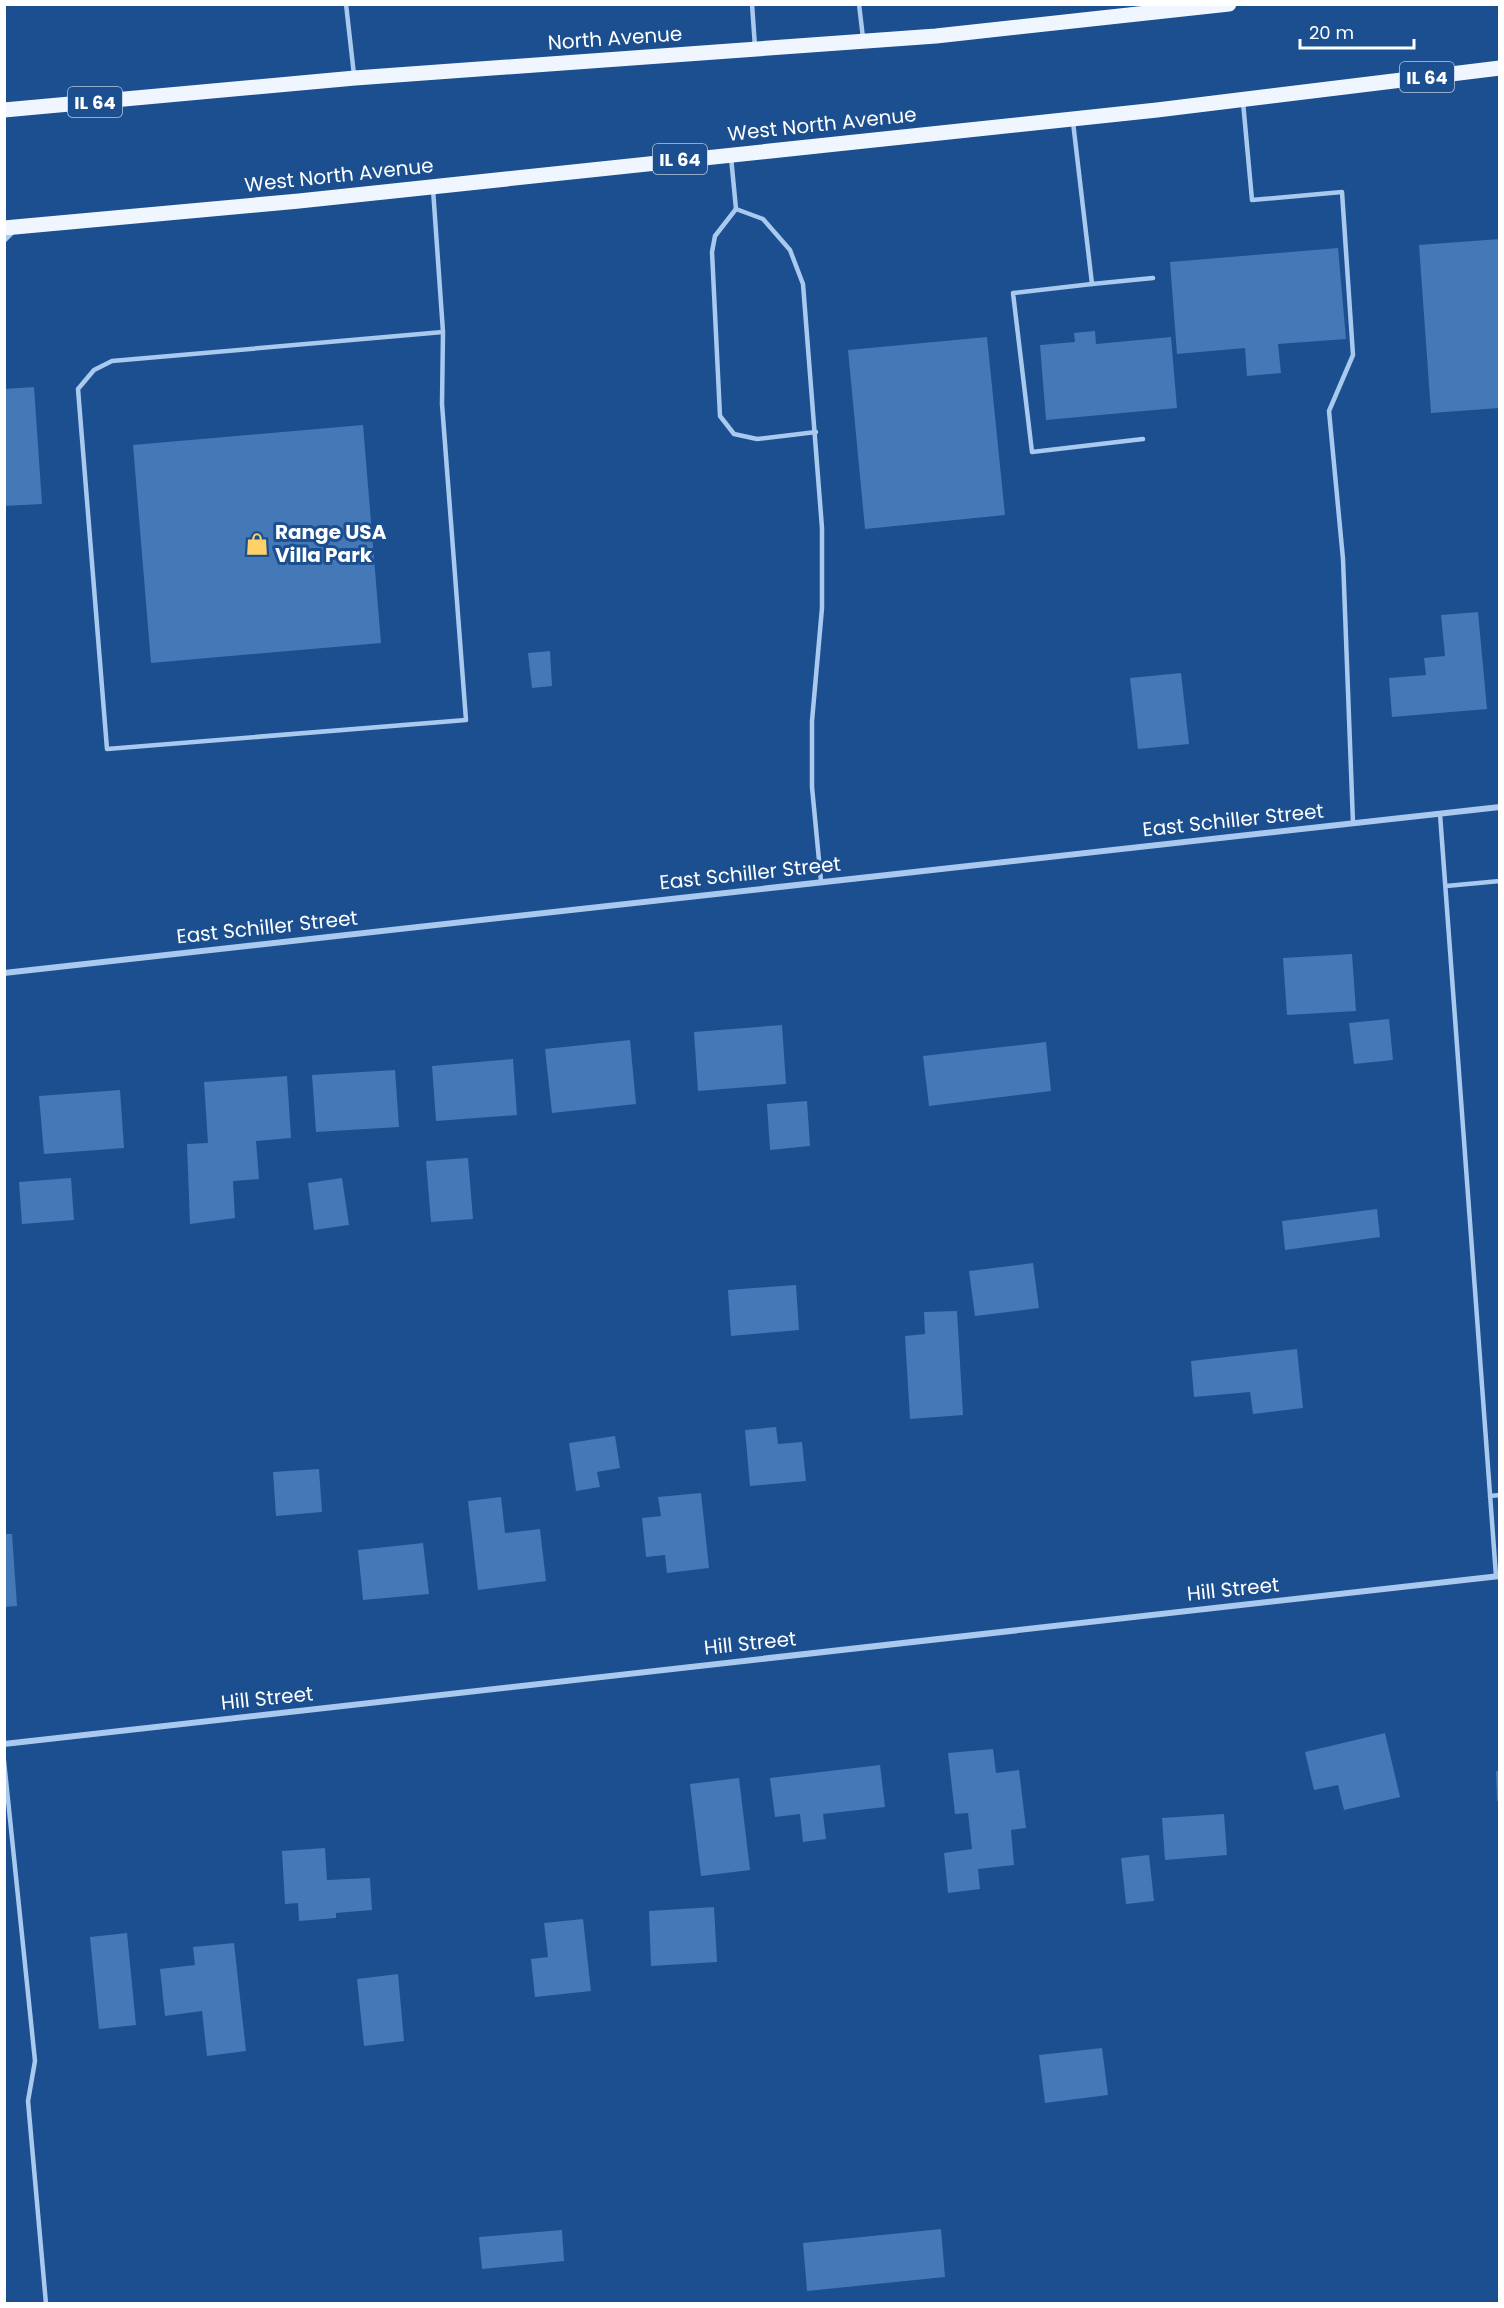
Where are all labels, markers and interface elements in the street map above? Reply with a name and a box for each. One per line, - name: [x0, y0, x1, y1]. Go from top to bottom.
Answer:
- scale bar: [1300, 12, 1414, 50]
- street label: North Avenue: [547, 19, 683, 57]
- text: 20 m: [1309, 20, 1354, 45]
- road number: IL 64: [1400, 62, 1454, 92]
- road number: IL 64: [68, 87, 122, 117]
- street label: West North Avenue: [726, 100, 918, 148]
- road number: IL 64: [653, 144, 707, 174]
- street label: West North Avenue: [243, 151, 435, 199]
- place label: Range USA Villa Park: [275, 518, 387, 569]
- shop icon: Range USA Villa Park: [244, 531, 270, 557]
- street label: East Schiller Street: [1141, 797, 1325, 843]
- street label: East Schiller Street: [658, 850, 842, 896]
- street label: East Schiller Street: [175, 904, 359, 950]
- street label: Hill Street: [1186, 1570, 1280, 1608]
- street label: Hill Street: [703, 1624, 797, 1662]
- street label: Hill Street: [220, 1679, 314, 1717]

